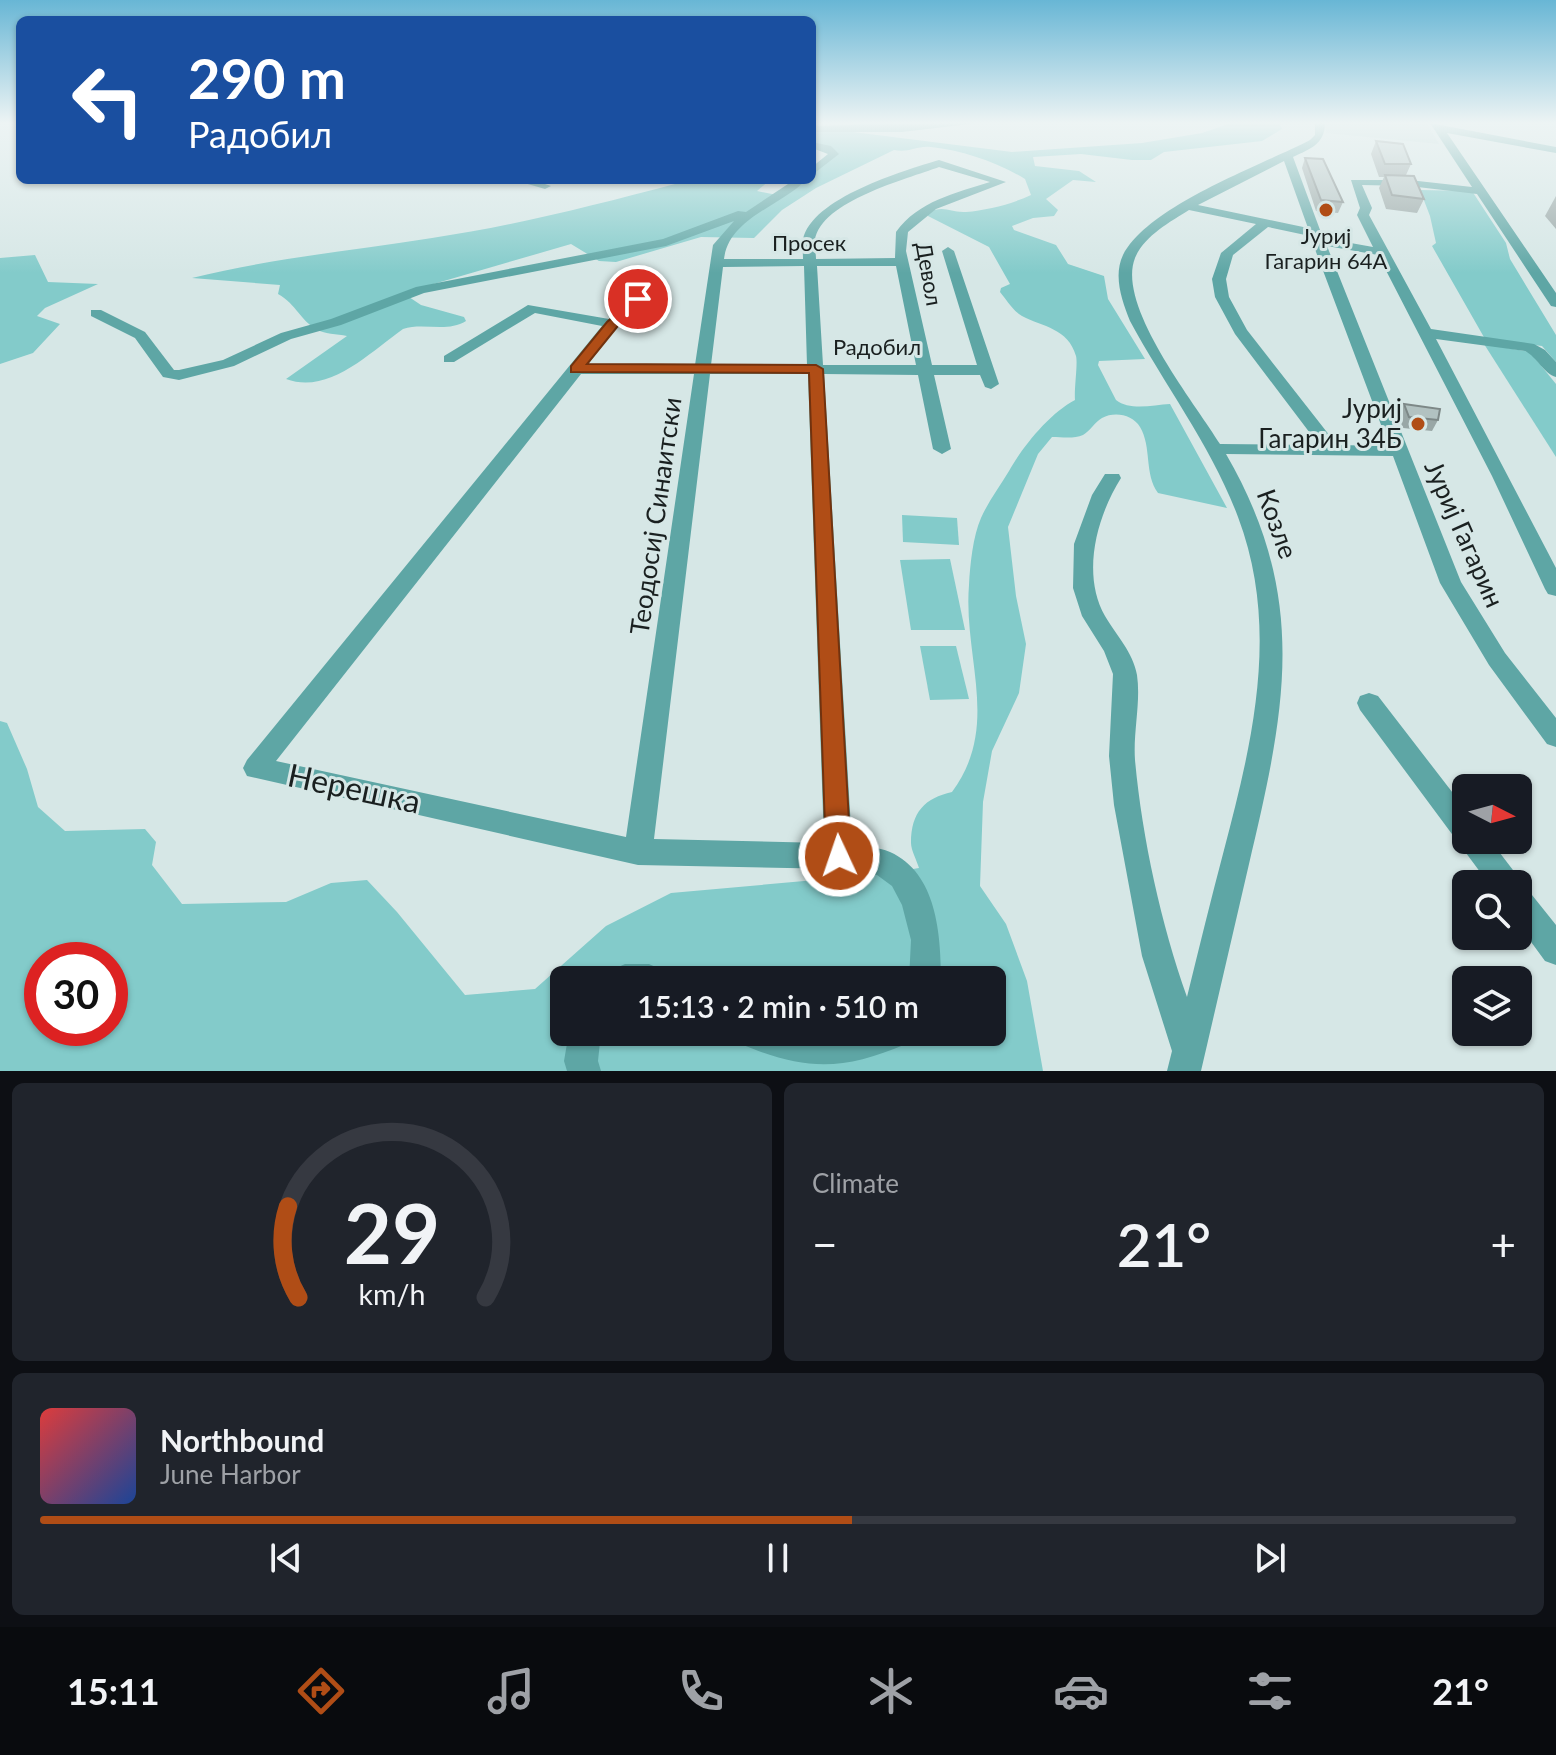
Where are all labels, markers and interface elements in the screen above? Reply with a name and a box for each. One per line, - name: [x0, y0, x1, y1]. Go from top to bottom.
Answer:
- text: 290 m: [188, 44, 346, 111]
- icon: left: [56, 48, 160, 152]
- text: Радобил: [188, 112, 332, 156]
- marker: Јуриј Гагарин 64А: [1317, 201, 1335, 219]
- place label: Јуриј Гагарин 64А: [1265, 222, 1388, 274]
- street label: Просек: [772, 229, 847, 256]
- street label: Девол: [911, 240, 948, 308]
- pin: [604, 265, 672, 333]
- icon: arrive: [616, 277, 660, 321]
- street label: Радобил: [833, 333, 921, 360]
- place label: Јуриј Гагарин 34Б: [1258, 392, 1402, 454]
- street label: Теодосиј Синаитски: [623, 395, 688, 637]
- marker: Јуриј Гагарин 34Б: [1409, 415, 1427, 433]
- street label: Јуриј Гагарин: [1418, 455, 1512, 612]
- street label: Козле: [1251, 485, 1305, 563]
- street label: Нерешка: [285, 754, 424, 821]
- north arrow: [1452, 774, 1532, 854]
- map controls: [1452, 774, 1532, 1046]
- position arrow: [797, 814, 881, 898]
- button: search: [1452, 870, 1532, 950]
- speed limit sign: 30: [24, 942, 128, 1046]
- button: layers: [1452, 966, 1532, 1046]
- text: 15:13 · 2 min · 510 m: [637, 988, 919, 1024]
- text: Climate: [812, 1167, 899, 1199]
- text: 29: [344, 1182, 440, 1282]
- text: 21°: [1117, 1208, 1211, 1280]
- text: −: [812, 1218, 838, 1270]
- text: +: [1490, 1218, 1516, 1270]
- text: km/h: [359, 1277, 425, 1311]
- text: Northbound: [160, 1422, 324, 1458]
- text: June Harbor: [160, 1458, 301, 1490]
- icon: previous: [264, 1536, 308, 1580]
- icon: pause: [756, 1536, 800, 1580]
- icon: next: [1248, 1536, 1292, 1580]
- icon: directions: [293, 1663, 349, 1719]
- icon: music: [483, 1663, 539, 1719]
- icon: phone: [673, 1663, 729, 1719]
- icon: climate: [863, 1663, 919, 1719]
- icon: car: [1053, 1663, 1109, 1719]
- icon: filters: [1242, 1663, 1298, 1719]
- text: 15:11: [67, 1669, 160, 1713]
- text: 21°: [1432, 1669, 1489, 1713]

